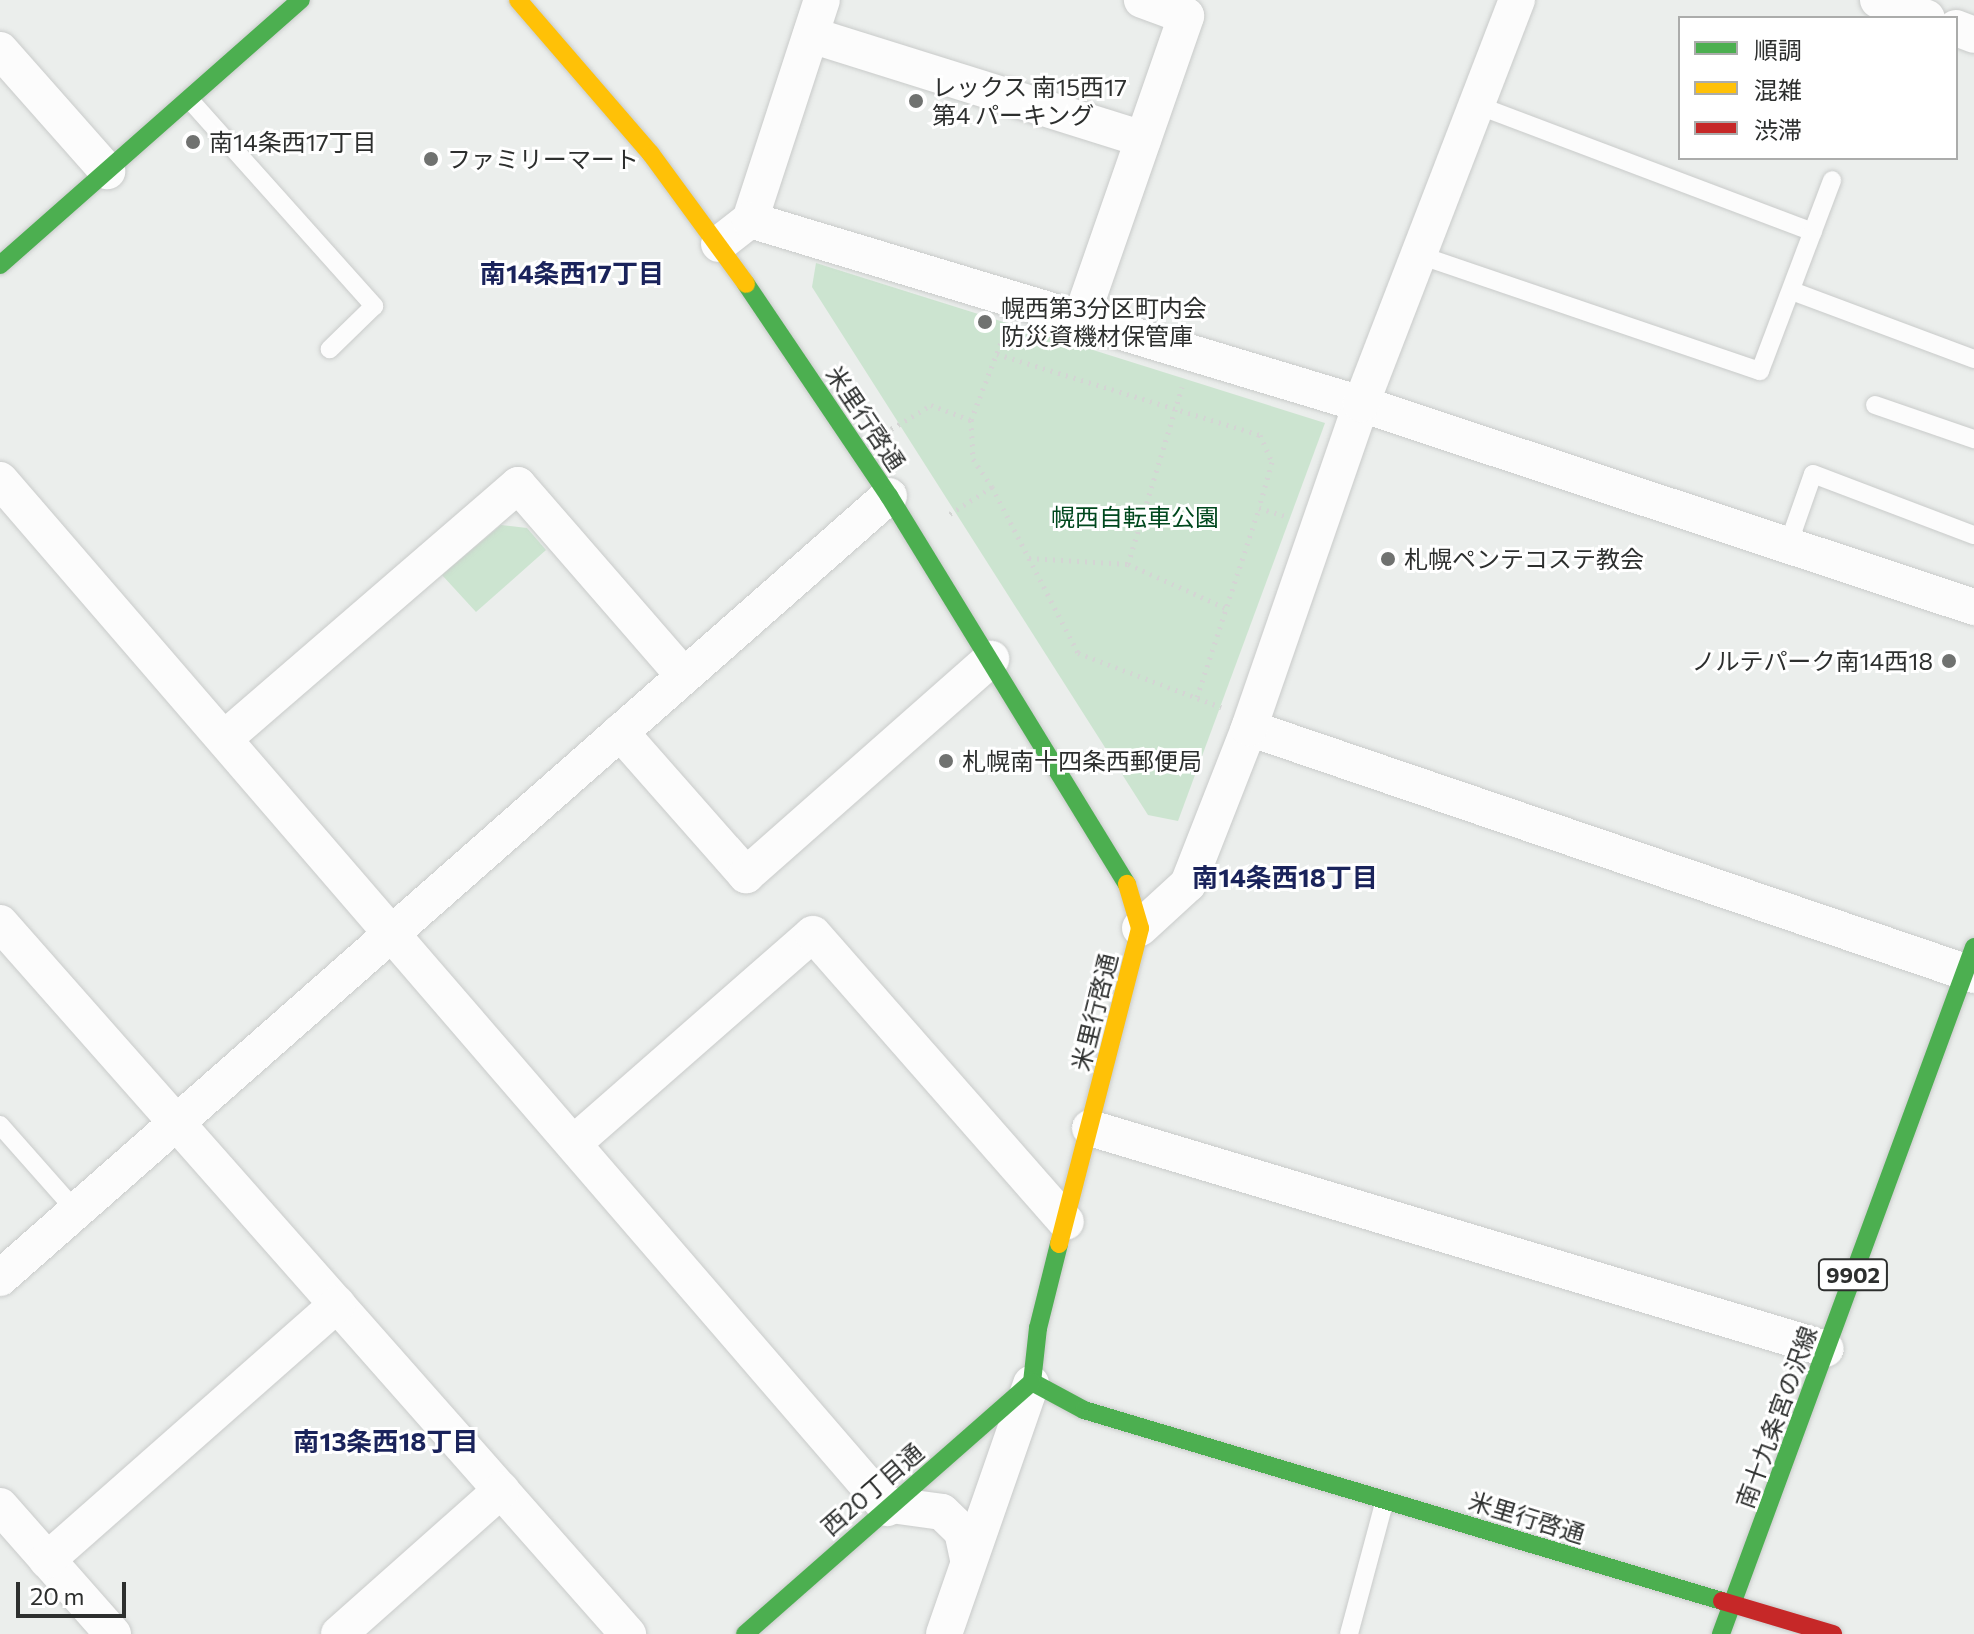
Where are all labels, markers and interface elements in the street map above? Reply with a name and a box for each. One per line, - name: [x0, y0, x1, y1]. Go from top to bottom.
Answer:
- legend: [1678, 16, 1958, 160]
- text: 順調: [1754, 35, 1802, 64]
- place label: レックス 南15西17 第4 パーキング: [932, 73, 1128, 129]
- text: 混雑: [1754, 75, 1802, 104]
- marker: レックス 南15西17 第4 パーキング: [907, 92, 925, 110]
- text: 渋滞: [1754, 115, 1802, 144]
- place label: 南14条西17丁目: [209, 128, 377, 156]
- marker: 南14条西17丁目: [184, 133, 202, 151]
- place label: ファミリーマート: [447, 145, 639, 173]
- marker: ファミリーマート: [422, 150, 440, 168]
- district label: 南14条西17丁目: [480, 257, 664, 289]
- place label: 幌西第3分区町内会 防災資機材保管庫: [1001, 294, 1207, 350]
- marker: 幌西第3分区町内会 防災資機材保管庫: [976, 313, 994, 331]
- street label: 米里行啓通: [821, 360, 911, 476]
- park label: 幌西自転車公園: [1051, 503, 1219, 531]
- place label: 札幌ペンテコステ教会: [1404, 545, 1644, 573]
- marker: 札幌ペンテコステ教会: [1379, 550, 1397, 568]
- place label: ノルテパーク南14西18: [1692, 647, 1933, 675]
- marker: ノルテパーク南14西18: [1940, 652, 1958, 670]
- place label: 札幌南十四条西郵便局: [962, 747, 1202, 775]
- marker: 札幌南十四条西郵便局: [937, 752, 955, 770]
- district label: 南14条西18丁目: [1192, 861, 1378, 893]
- street label: 米里行啓通: [1066, 950, 1122, 1074]
- road number: 9902: [1817, 1257, 1889, 1293]
- street label: 南十九条宮の沢線: [1730, 1322, 1822, 1512]
- district label: 南13条西18丁目: [294, 1425, 478, 1457]
- street label: 西20丁目通: [815, 1437, 929, 1541]
- street label: 米里行啓通: [1465, 1486, 1589, 1548]
- scale bar: [20, 1566, 130, 1616]
- text: 20 m: [30, 1581, 84, 1610]

